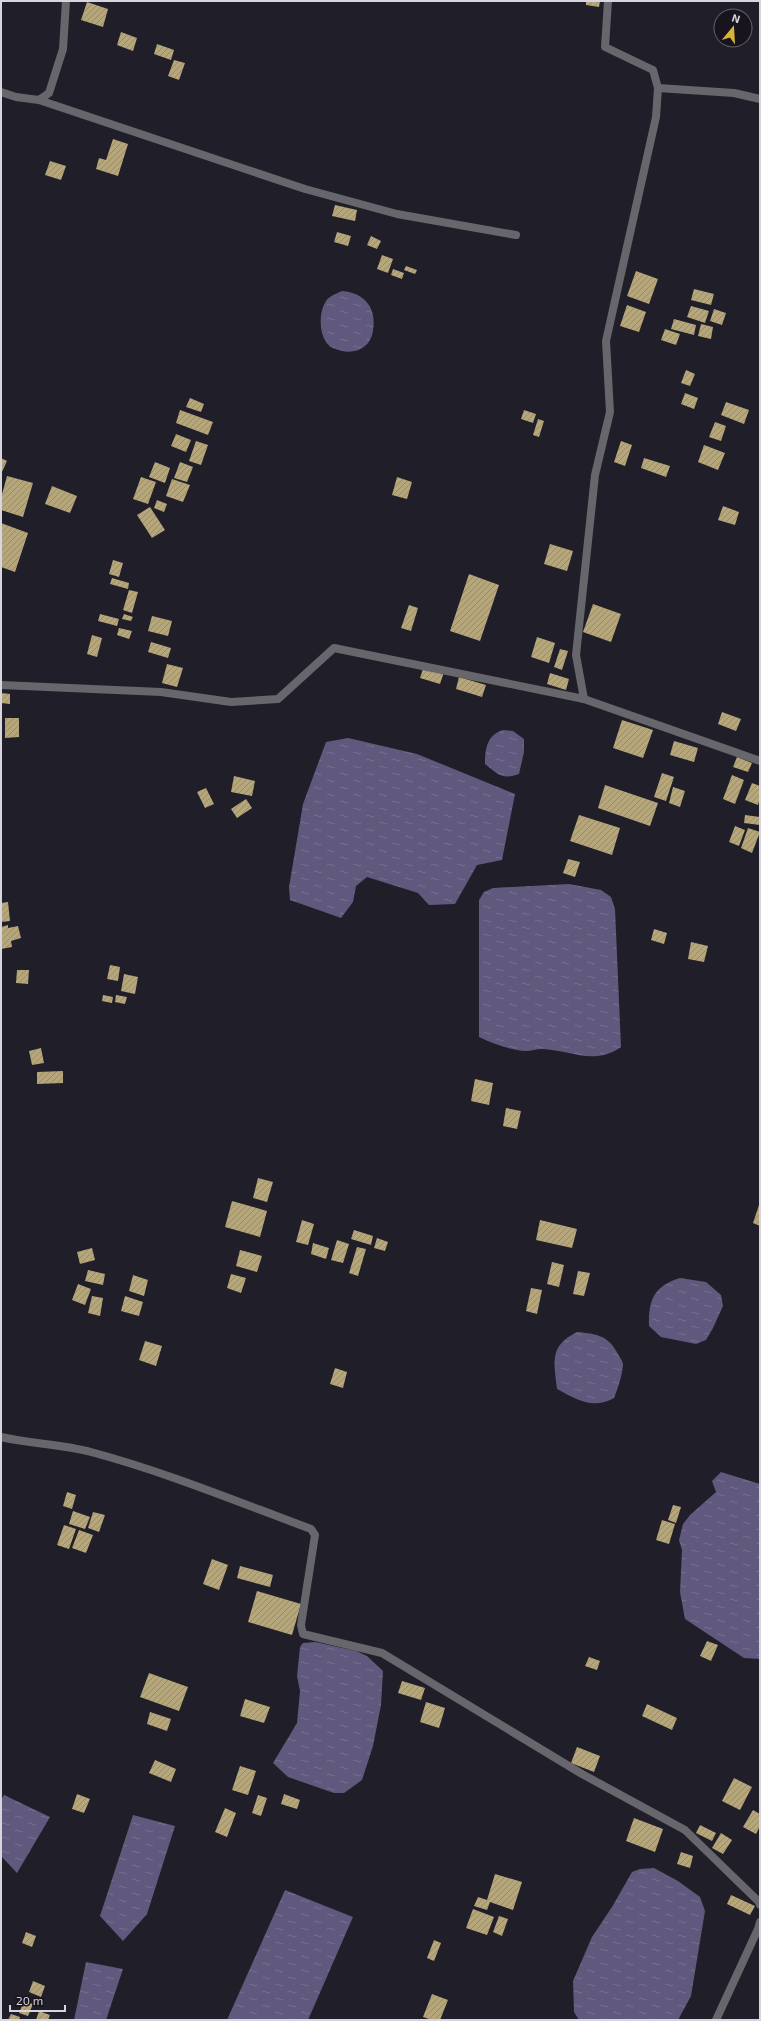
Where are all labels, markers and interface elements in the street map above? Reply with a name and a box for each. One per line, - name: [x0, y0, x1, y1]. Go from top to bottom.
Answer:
- north arrow: [713, 8, 753, 48]
- text: N: [730, 11, 742, 25]
- scale bar: [10, 1987, 65, 2013]
- text: 20 m: [16, 1993, 43, 2007]

